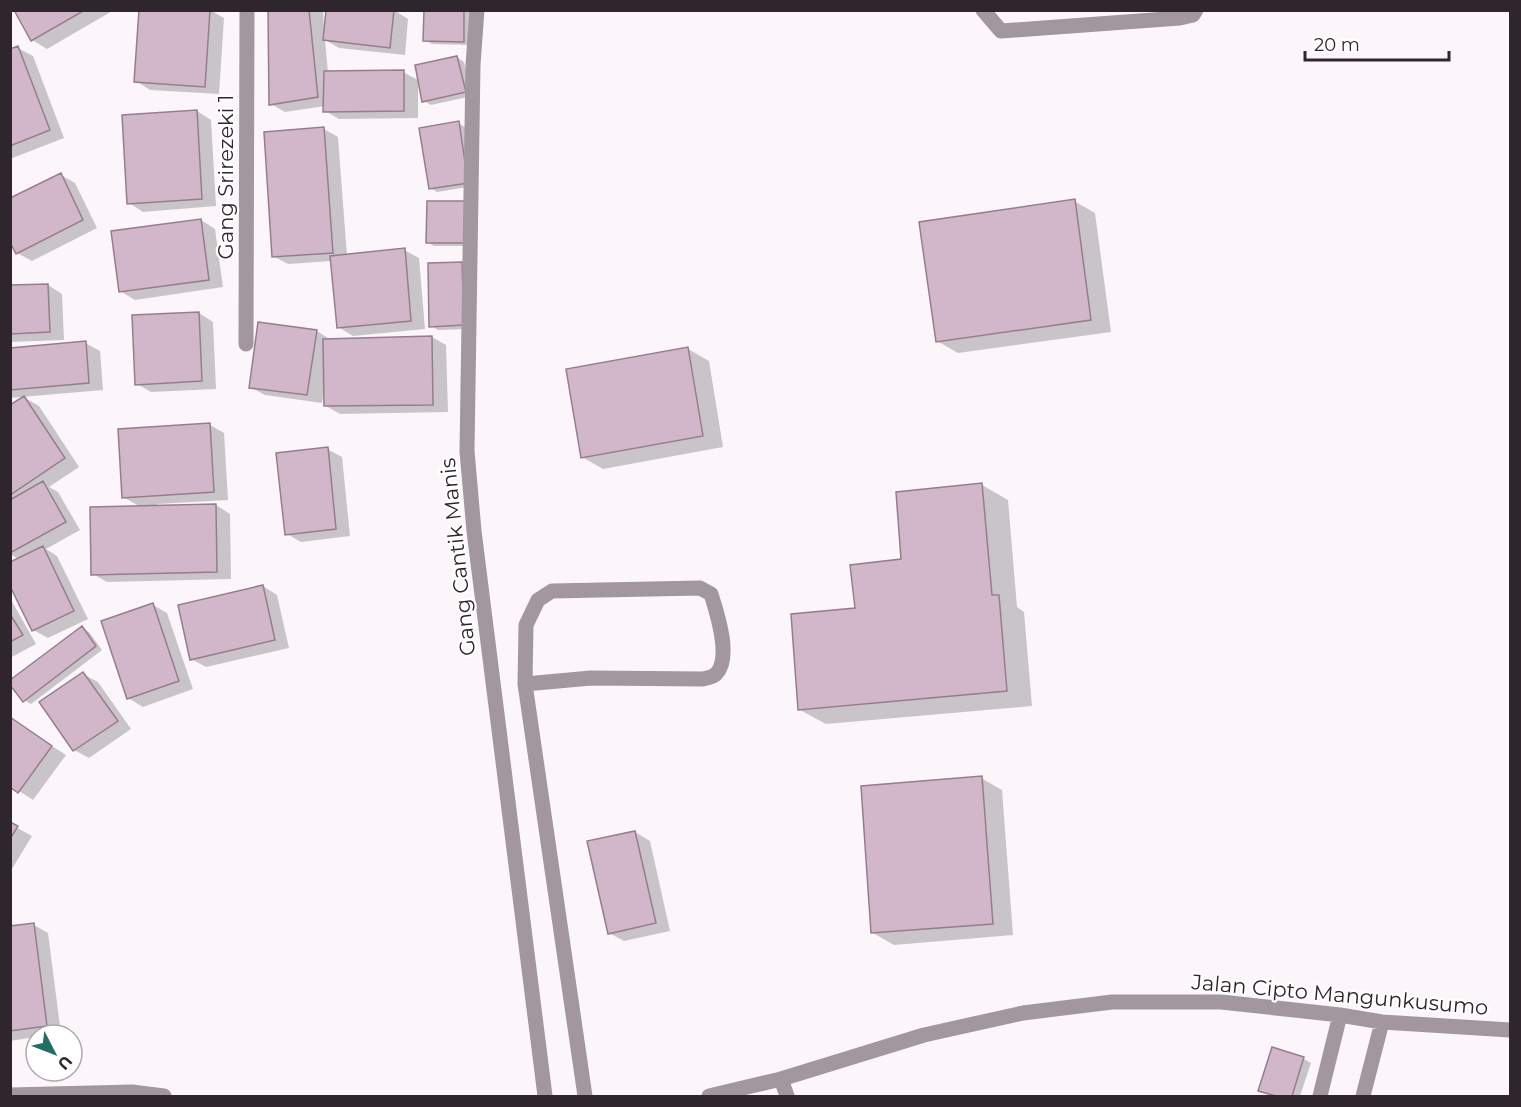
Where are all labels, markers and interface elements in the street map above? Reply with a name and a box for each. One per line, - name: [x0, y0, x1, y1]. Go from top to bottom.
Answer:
- scale bar: [1305, 24, 1449, 62]
- text: 20 m: [1314, 34, 1360, 56]
- street label: Gang Srirezeki 1: [213, 95, 238, 259]
- street label: Gang Cantik Manis: [435, 457, 480, 657]
- street label: Jalan Cipto Mangunkusumo: [1190, 969, 1489, 1020]
- north arrow: [24, 1023, 84, 1083]
- text: U: [53, 1052, 76, 1074]

